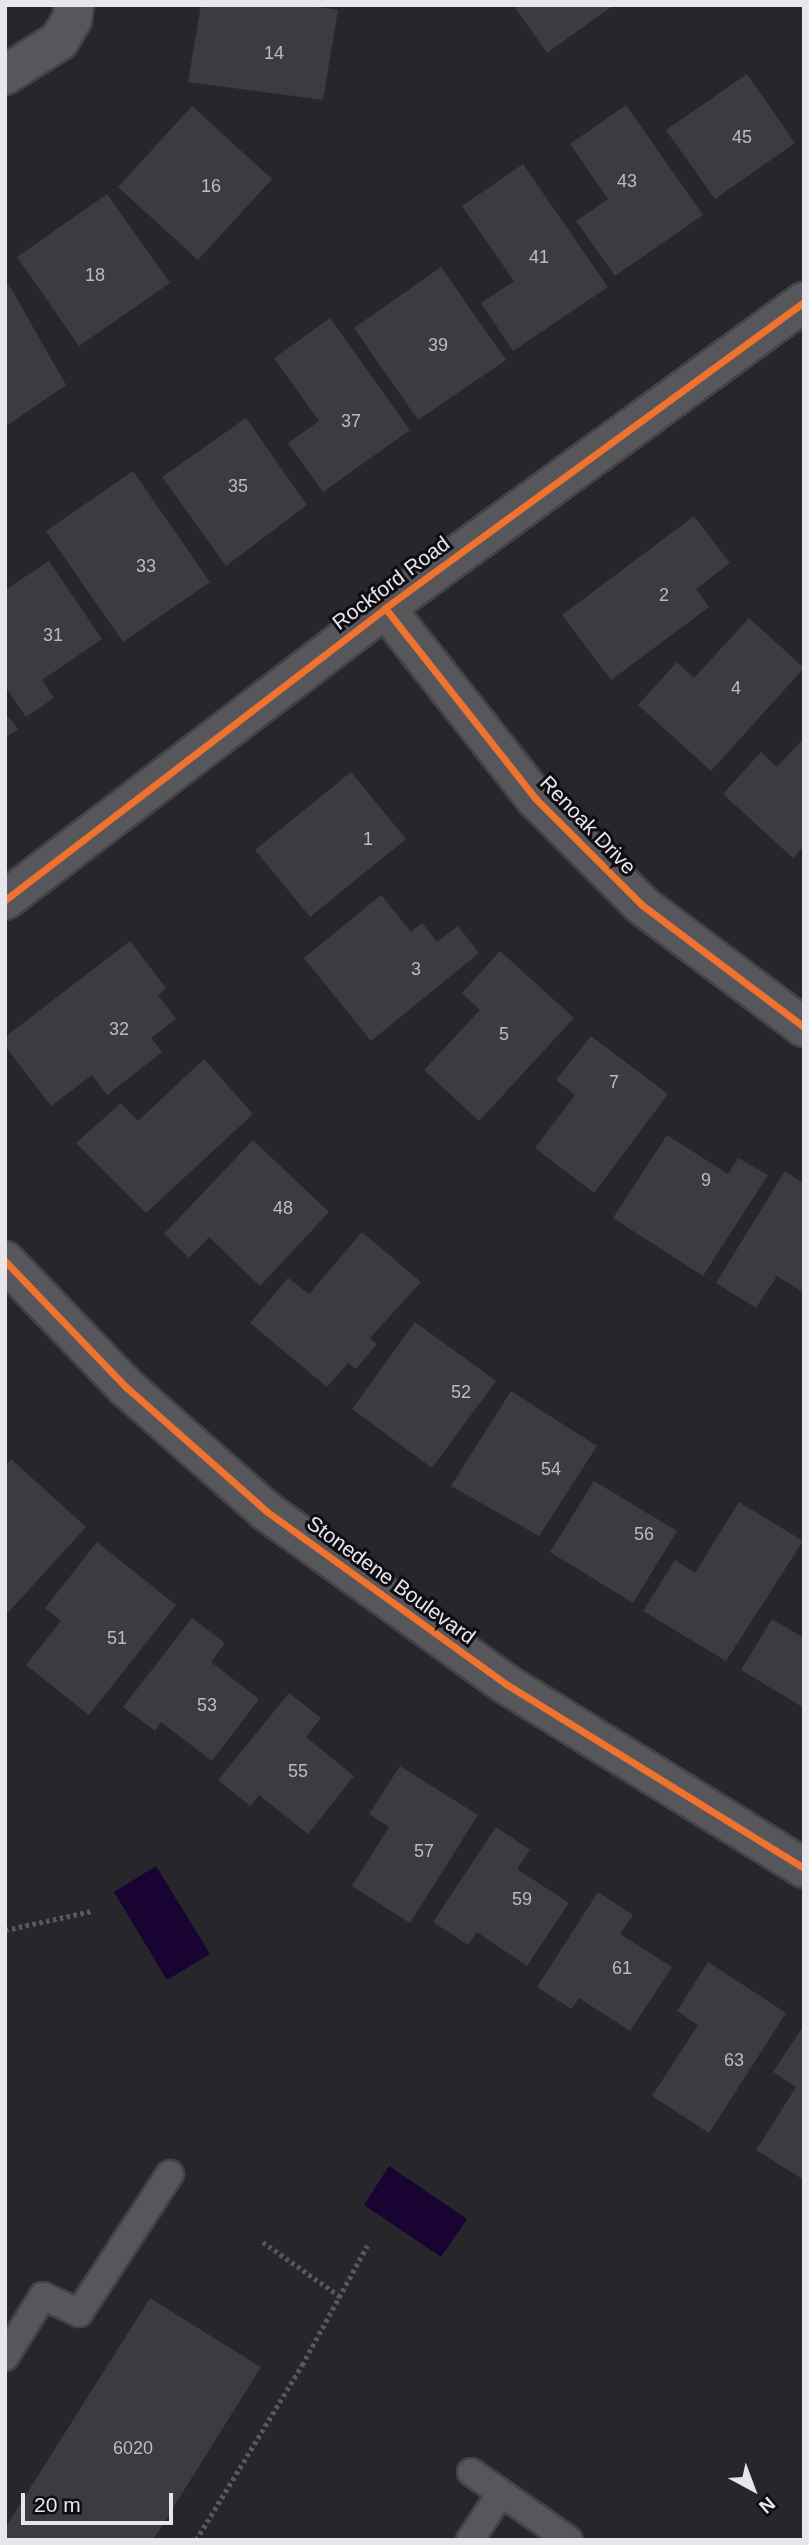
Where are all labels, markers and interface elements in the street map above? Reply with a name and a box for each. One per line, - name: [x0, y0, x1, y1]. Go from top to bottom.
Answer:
- house number: 14: [264, 42, 284, 64]
- house number: 45: [732, 126, 752, 148]
- house number: 43: [617, 170, 637, 192]
- house number: 16: [201, 175, 221, 197]
- house number: 41: [529, 246, 549, 268]
- house number: 18: [85, 264, 105, 286]
- house number: 39: [428, 334, 448, 356]
- house number: 37: [341, 410, 361, 432]
- house number: 35: [228, 475, 248, 497]
- street label: Rockford Road: [327, 531, 455, 635]
- house number: 33: [136, 555, 156, 577]
- house number: 2: [659, 584, 669, 606]
- house number: 31: [43, 624, 63, 646]
- house number: 4: [731, 677, 741, 699]
- street label: Renoak Drive: [535, 770, 641, 880]
- house number: 1: [363, 828, 373, 850]
- house number: 3: [411, 958, 421, 980]
- house number: 32: [109, 1018, 129, 1040]
- house number: 5: [499, 1023, 509, 1045]
- house number: 7: [609, 1071, 619, 1093]
- house number: 9: [701, 1169, 711, 1191]
- house number: 48: [273, 1197, 293, 1219]
- house number: 52: [451, 1381, 471, 1403]
- house number: 54: [541, 1458, 561, 1480]
- street label: Stonedene Boulevard: [302, 1510, 480, 1650]
- house number: 56: [634, 1523, 654, 1545]
- house number: 51: [107, 1627, 127, 1649]
- house number: 53: [197, 1694, 217, 1716]
- house number: 55: [288, 1760, 308, 1782]
- house number: 57: [414, 1840, 434, 1862]
- house number: 59: [512, 1888, 532, 1910]
- house number: 61: [612, 1957, 632, 1979]
- house number: 63: [724, 2049, 744, 2071]
- house number: 6020: [113, 2437, 153, 2459]
- north arrow: [718, 2454, 788, 2524]
- scale bar: [24, 2478, 177, 2522]
- text: 20 m: [34, 2493, 81, 2516]
- text: N: [755, 2493, 779, 2518]

